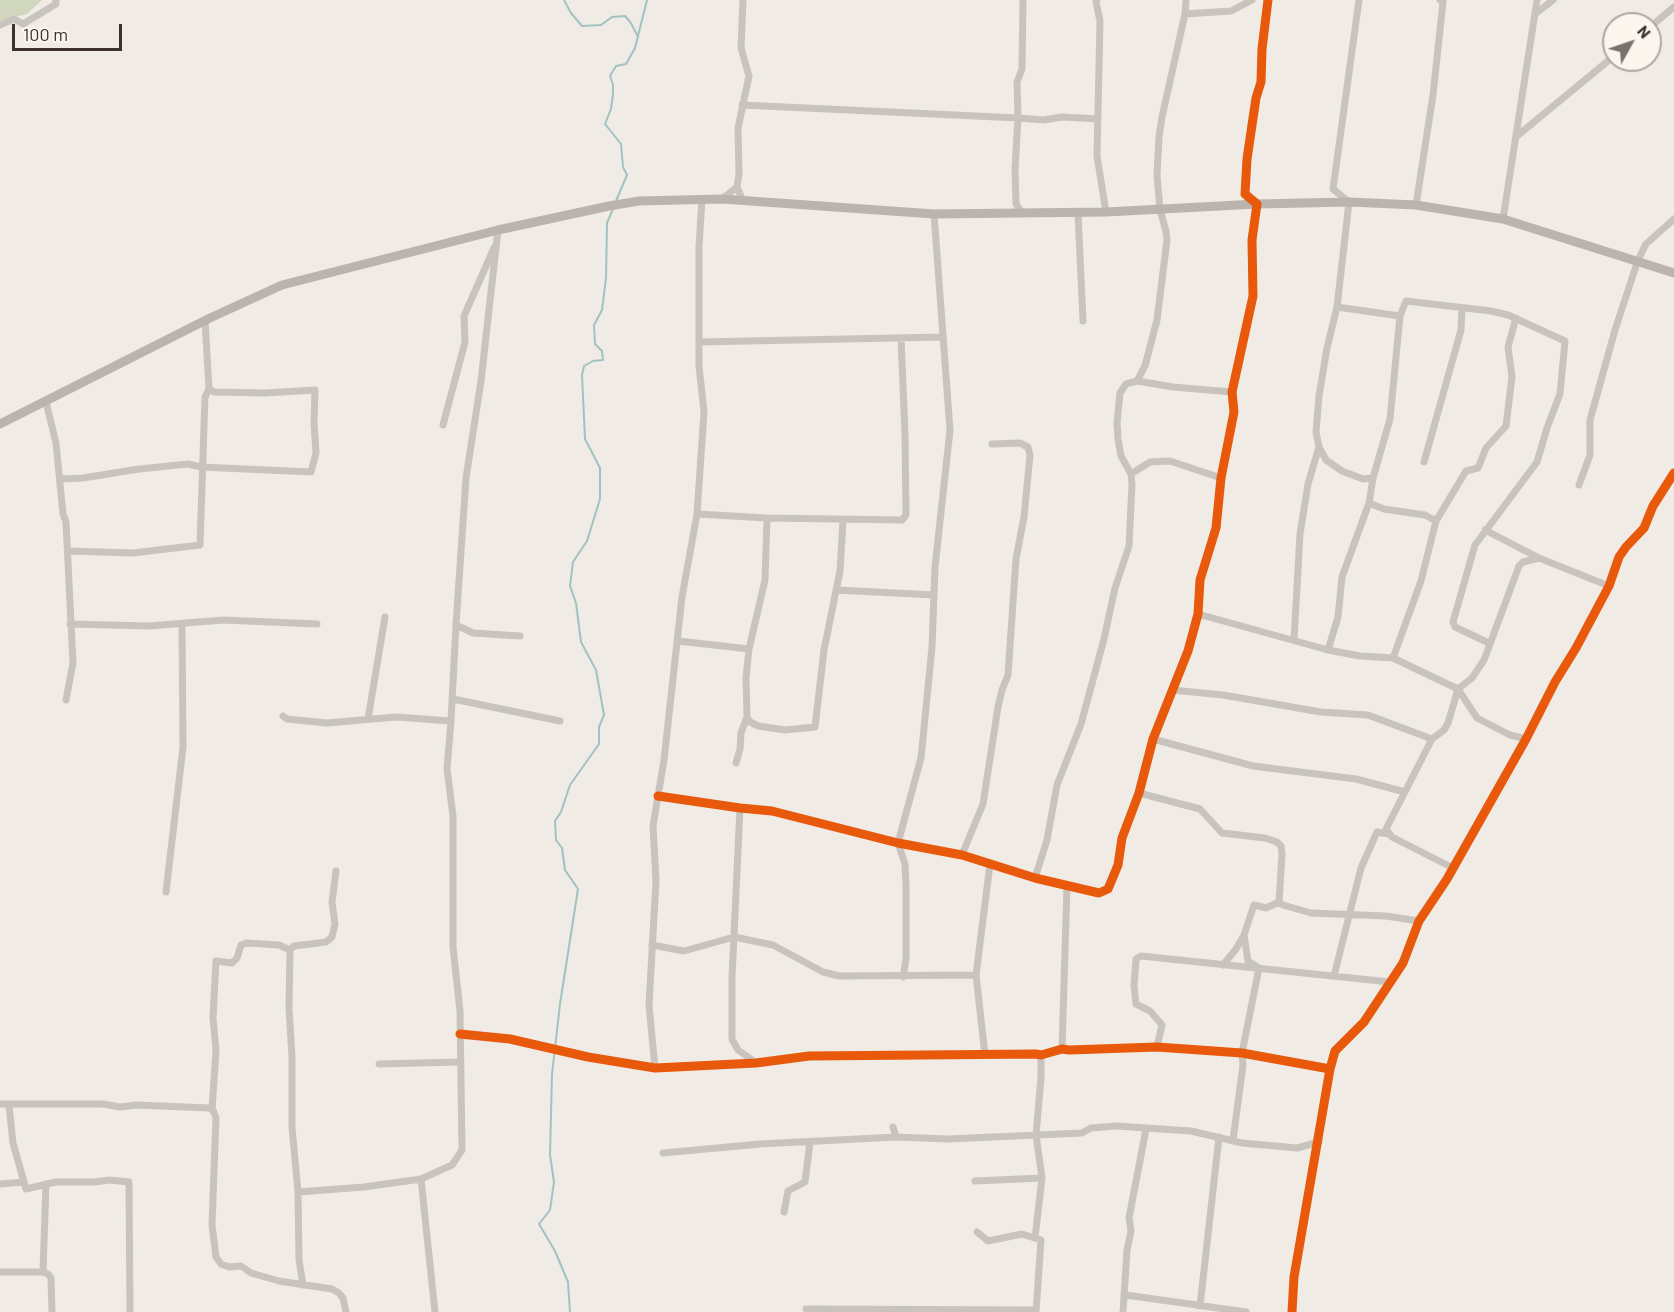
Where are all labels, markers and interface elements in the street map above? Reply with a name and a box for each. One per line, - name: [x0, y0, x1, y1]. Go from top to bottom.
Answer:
- scale bar: [15, 12, 124, 50]
- north arrow: [1602, 12, 1662, 72]
- text: N: [1634, 21, 1655, 42]
- text: 100 m: [23, 23, 68, 45]

